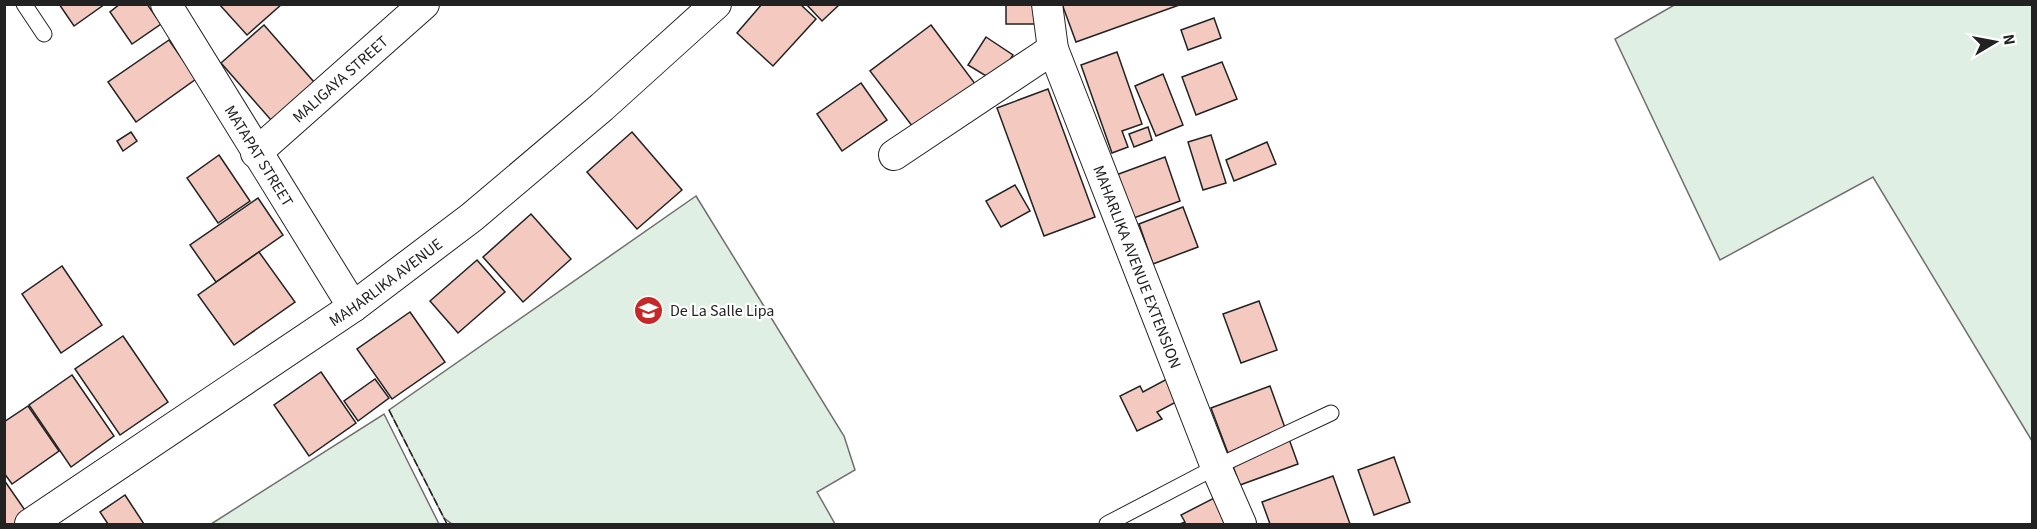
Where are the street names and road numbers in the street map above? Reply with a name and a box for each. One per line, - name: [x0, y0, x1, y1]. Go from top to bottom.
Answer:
- street label: MALIGAYA STREET: [288, 31, 393, 128]
- street label: MATAPAT STREET: [219, 101, 299, 211]
- street label: MAHARLIKA AVENUE EXTENSION: [1087, 162, 1187, 372]
- street label: MAHARLIKA AVENUE: [325, 233, 447, 332]

